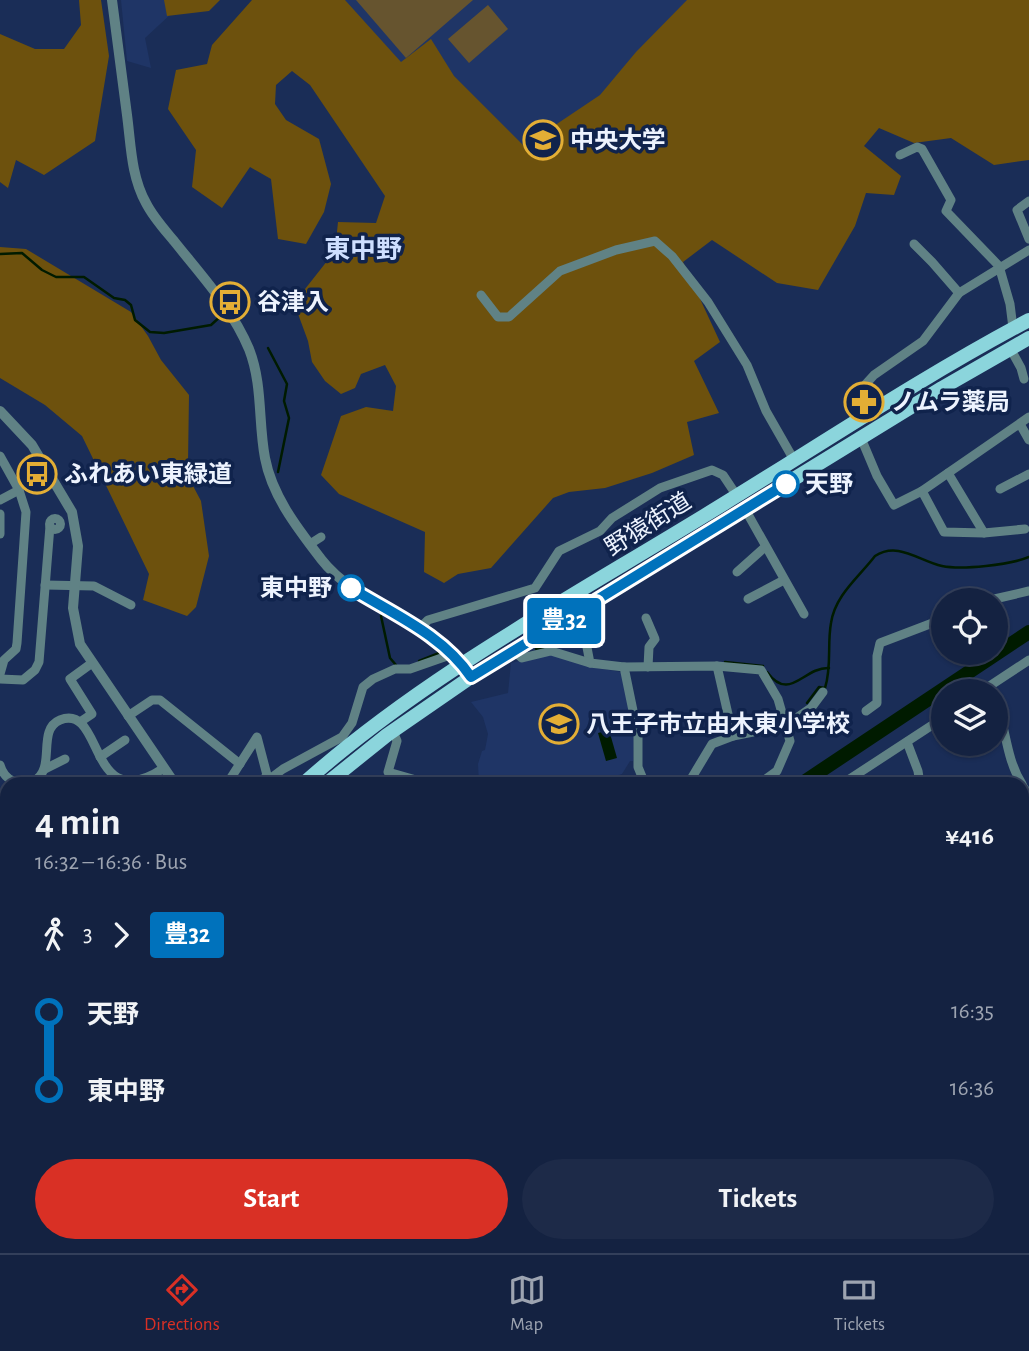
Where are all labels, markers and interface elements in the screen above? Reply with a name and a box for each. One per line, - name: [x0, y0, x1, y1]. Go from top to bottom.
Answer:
- school or university icon: 中央大学: [522, 119, 564, 161]
- place label: 中央大学: [570, 127, 666, 153]
- district label: 東中野: [324, 235, 402, 263]
- bus stop icon: 谷津入: [209, 281, 251, 323]
- place label: 谷津入: [257, 289, 329, 315]
- pharmacy icon: ノムラ薬局: [843, 381, 885, 423]
- place label: ノムラ薬局: [891, 389, 1010, 415]
- bus stop icon: ふれあい東緑道: [16, 453, 58, 495]
- place label: ふれあい東緑道: [64, 461, 232, 487]
- marker: 天野: [773, 471, 799, 497]
- place label: 天野: [805, 472, 853, 497]
- street label: 野猿街道: [600, 488, 696, 560]
- place label: 東中野: [260, 575, 332, 601]
- marker: 東中野: [338, 575, 364, 601]
- map controls: [931, 588, 1008, 756]
- button: locate: [931, 588, 1008, 665]
- line badge: 豊32: [524, 598, 604, 644]
- text: 豊32: [541, 609, 587, 633]
- button: layers: [931, 679, 1008, 756]
- school or university icon: 八王子市立由木東小学校: [538, 703, 580, 745]
- place label: 八王子市立由木東小学校: [586, 711, 850, 737]
- text: 4 min: [35, 804, 121, 842]
- text: ¥416: [945, 823, 994, 849]
- text: 16:32 – 16:36 · Bus: [35, 851, 187, 874]
- icon: walk: [35, 916, 73, 954]
- icon: forward: [102, 916, 140, 954]
- text: 3: [83, 923, 92, 946]
- text: 豊32: [164, 923, 210, 947]
- text: 16:35: [951, 1000, 994, 1023]
- text: 天野: [87, 1002, 139, 1028]
- text: 16:36: [950, 1077, 994, 1100]
- text: 東中野: [87, 1079, 165, 1105]
- button: Start: [35, 1159, 508, 1239]
- button: Tickets: [522, 1159, 994, 1239]
- tab: Directions: [144, 1271, 220, 1336]
- tab: Map: [508, 1271, 546, 1336]
- tab: Tickets: [834, 1271, 885, 1336]

